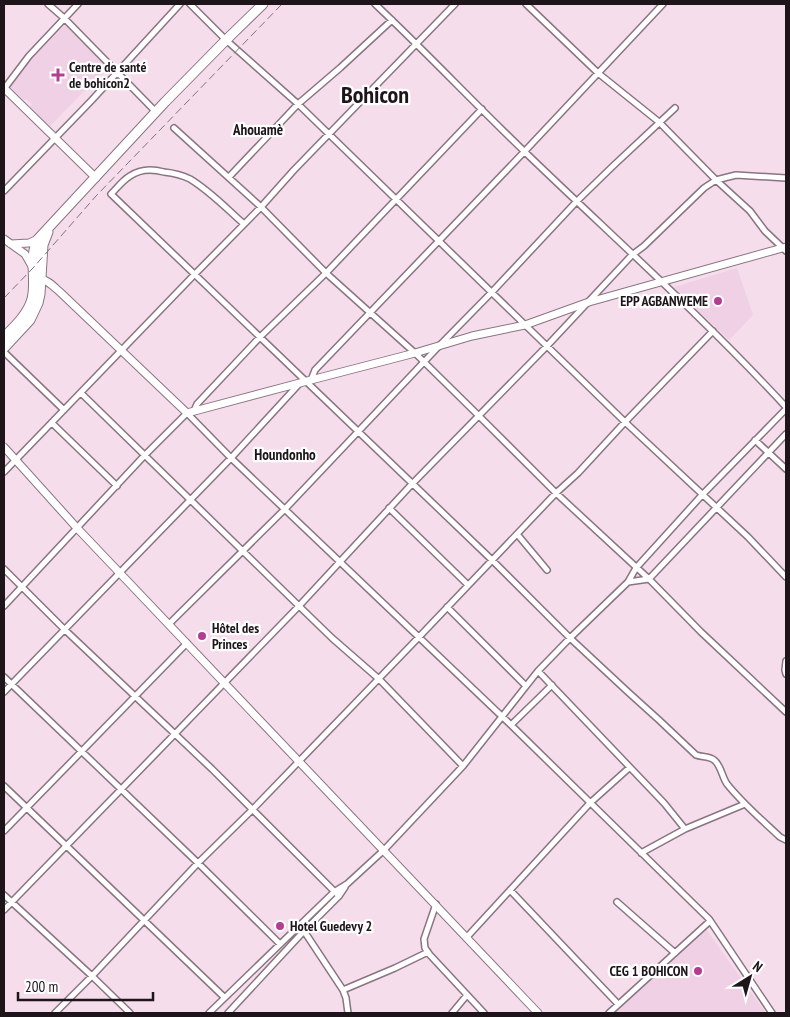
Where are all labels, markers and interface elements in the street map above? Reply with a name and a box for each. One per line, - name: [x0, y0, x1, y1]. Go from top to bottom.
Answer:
- place label: Centre de santé de bohicon2: [69, 58, 146, 92]
- marker: Centre de santé de bohicon2: [51, 68, 65, 82]
- district label: Bohicon: [341, 79, 409, 110]
- district label: Ahouamè: [232, 120, 283, 139]
- place label: EPP AGBANWEME: [620, 292, 708, 310]
- marker: EPP AGBANWEME: [712, 295, 724, 307]
- district label: Houndonho: [254, 445, 316, 464]
- place label: Hôtel des Princes: [212, 619, 259, 653]
- marker: Hôtel des Princes: [196, 630, 208, 642]
- place label: Hotel Guedevy 2: [290, 917, 372, 935]
- marker: Hotel Guedevy 2: [274, 920, 286, 932]
- north arrow: [725, 952, 775, 1002]
- text: N: [749, 957, 766, 976]
- place label: CEG 1 BOHICON: [609, 962, 688, 980]
- marker: CEG 1 BOHICON: [692, 965, 704, 977]
- scale bar: [18, 970, 152, 1002]
- text: 200 m: [25, 977, 58, 996]

